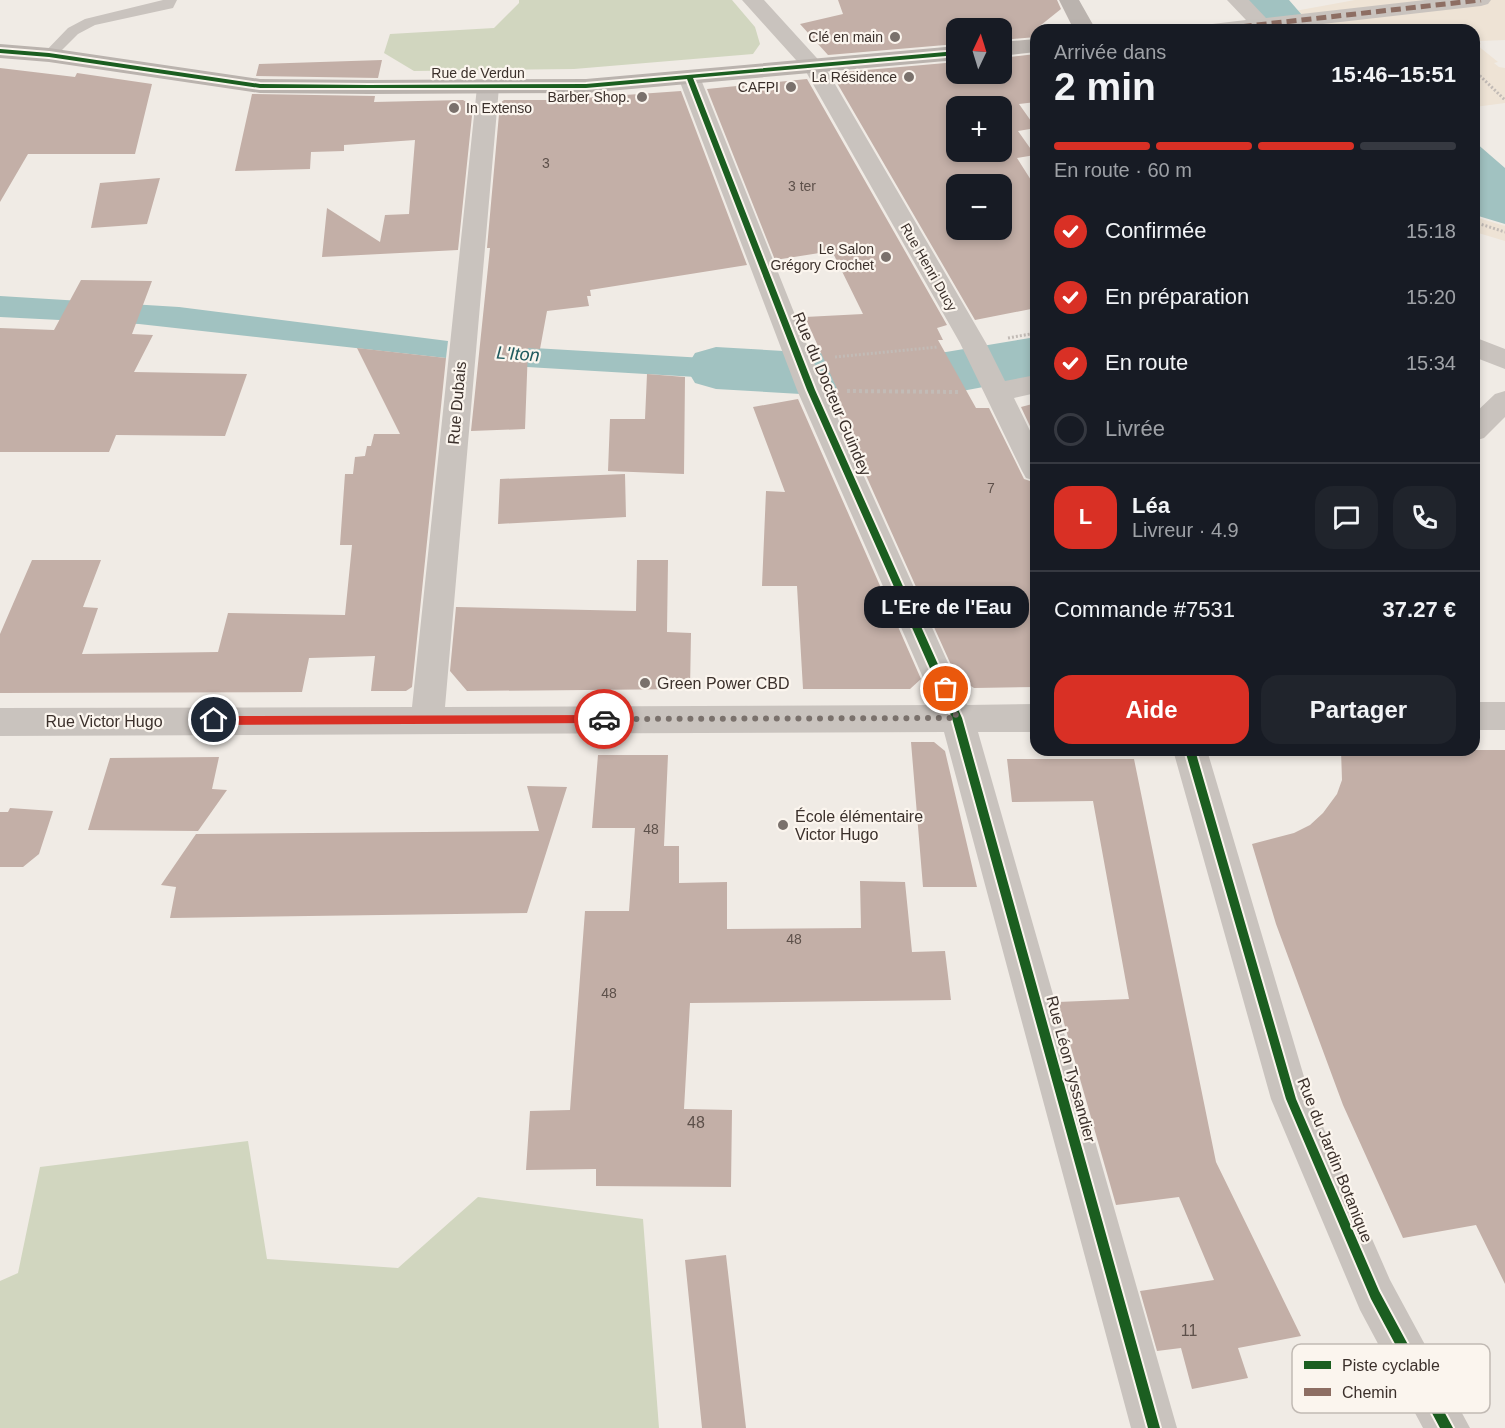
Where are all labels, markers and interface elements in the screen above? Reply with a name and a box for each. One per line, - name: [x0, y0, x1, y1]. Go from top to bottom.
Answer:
- north arrow: [946, 18, 1012, 84]
- map controls: [946, 18, 1012, 240]
- place label: Clé en main: [808, 29, 883, 45]
- marker: Clé en main: [888, 30, 902, 44]
- text: Arrivée dans: [1054, 41, 1166, 63]
- text: 15:46–15:51: [1331, 62, 1456, 87]
- street label: Rue de Verdun: [431, 65, 525, 81]
- text: 2 min: [1054, 65, 1156, 108]
- place label: La Résidence: [811, 69, 897, 85]
- marker: La Résidence: [902, 70, 916, 84]
- place label: CAFPI: [738, 79, 779, 95]
- marker: CAFPI: [784, 80, 798, 94]
- place label: Barber Shop.: [548, 89, 630, 105]
- marker: Barber Shop.: [635, 90, 649, 104]
- button: +: [946, 96, 1012, 162]
- place label: In Extenso: [466, 100, 532, 116]
- marker: In Extenso: [447, 101, 461, 115]
- house number: 3: [542, 155, 550, 171]
- text: En route · 60 m: [1054, 159, 1192, 181]
- button: −: [946, 174, 1012, 240]
- house number: 3 ter: [788, 178, 816, 194]
- icon: check: [1054, 215, 1087, 248]
- text: Confirmée: [1105, 218, 1206, 243]
- street label: Rue Henri Ducy: [897, 220, 961, 314]
- text: 15:18: [1406, 220, 1456, 242]
- place label: Le Salon Grégory Crochet: [771, 241, 874, 273]
- marker: Le Salon Grégory Crochet: [879, 250, 893, 264]
- icon: check: [1054, 281, 1087, 314]
- text: En préparation: [1105, 284, 1249, 309]
- text: 15:20: [1406, 286, 1456, 308]
- street label: Rue du Docteur Guindey: [790, 310, 874, 478]
- water label: L'Iton: [496, 343, 540, 365]
- icon: check: [1054, 347, 1087, 380]
- text: En route: [1105, 350, 1188, 375]
- text: 15:34: [1406, 352, 1456, 374]
- street label: Rue Dubais: [445, 361, 469, 445]
- text: Livrée: [1105, 416, 1165, 441]
- house number: 7: [987, 480, 995, 496]
- button: chat: [1315, 486, 1378, 549]
- button: phone: [1393, 486, 1456, 549]
- text: Léa: [1132, 493, 1170, 518]
- text: L: [1079, 504, 1092, 529]
- text: Livreur · 4.9: [1132, 519, 1239, 541]
- callout: L'Ere de l'Eau: [864, 587, 1028, 629]
- text: L'Ere de l'Eau: [881, 596, 1012, 618]
- text: Commande #7531: [1054, 597, 1235, 622]
- text: 37.27 €: [1383, 597, 1456, 622]
- pin: [920, 663, 971, 714]
- icon: bag: [929, 672, 962, 705]
- place label: Green Power CBD: [657, 675, 790, 692]
- button: Aide: [1054, 675, 1249, 744]
- button: Partager: [1261, 675, 1456, 744]
- marker: Green Power CBD: [638, 676, 652, 690]
- courier: [574, 689, 634, 749]
- pin: [188, 694, 239, 745]
- icon: home: [197, 703, 230, 736]
- icon: car: [588, 703, 621, 736]
- street label: Rue Victor Hugo: [45, 713, 163, 730]
- place label: École élémentaire Victor Hugo: [795, 807, 923, 843]
- marker: École élémentaire Victor Hugo: [776, 818, 790, 832]
- house number: 48: [643, 821, 659, 837]
- house number: 48: [786, 931, 802, 947]
- house number: 48: [601, 985, 617, 1001]
- street label: Rue Léon Tyssandier: [1043, 994, 1099, 1145]
- street label: Rue du Jardin Botanique: [1294, 1075, 1376, 1245]
- house number: 48: [687, 1114, 705, 1131]
- house number: 11: [1181, 1322, 1197, 1339]
- legend: [1292, 1344, 1490, 1413]
- text: Piste cyclable: [1342, 1357, 1440, 1374]
- text: Chemin: [1342, 1384, 1397, 1401]

